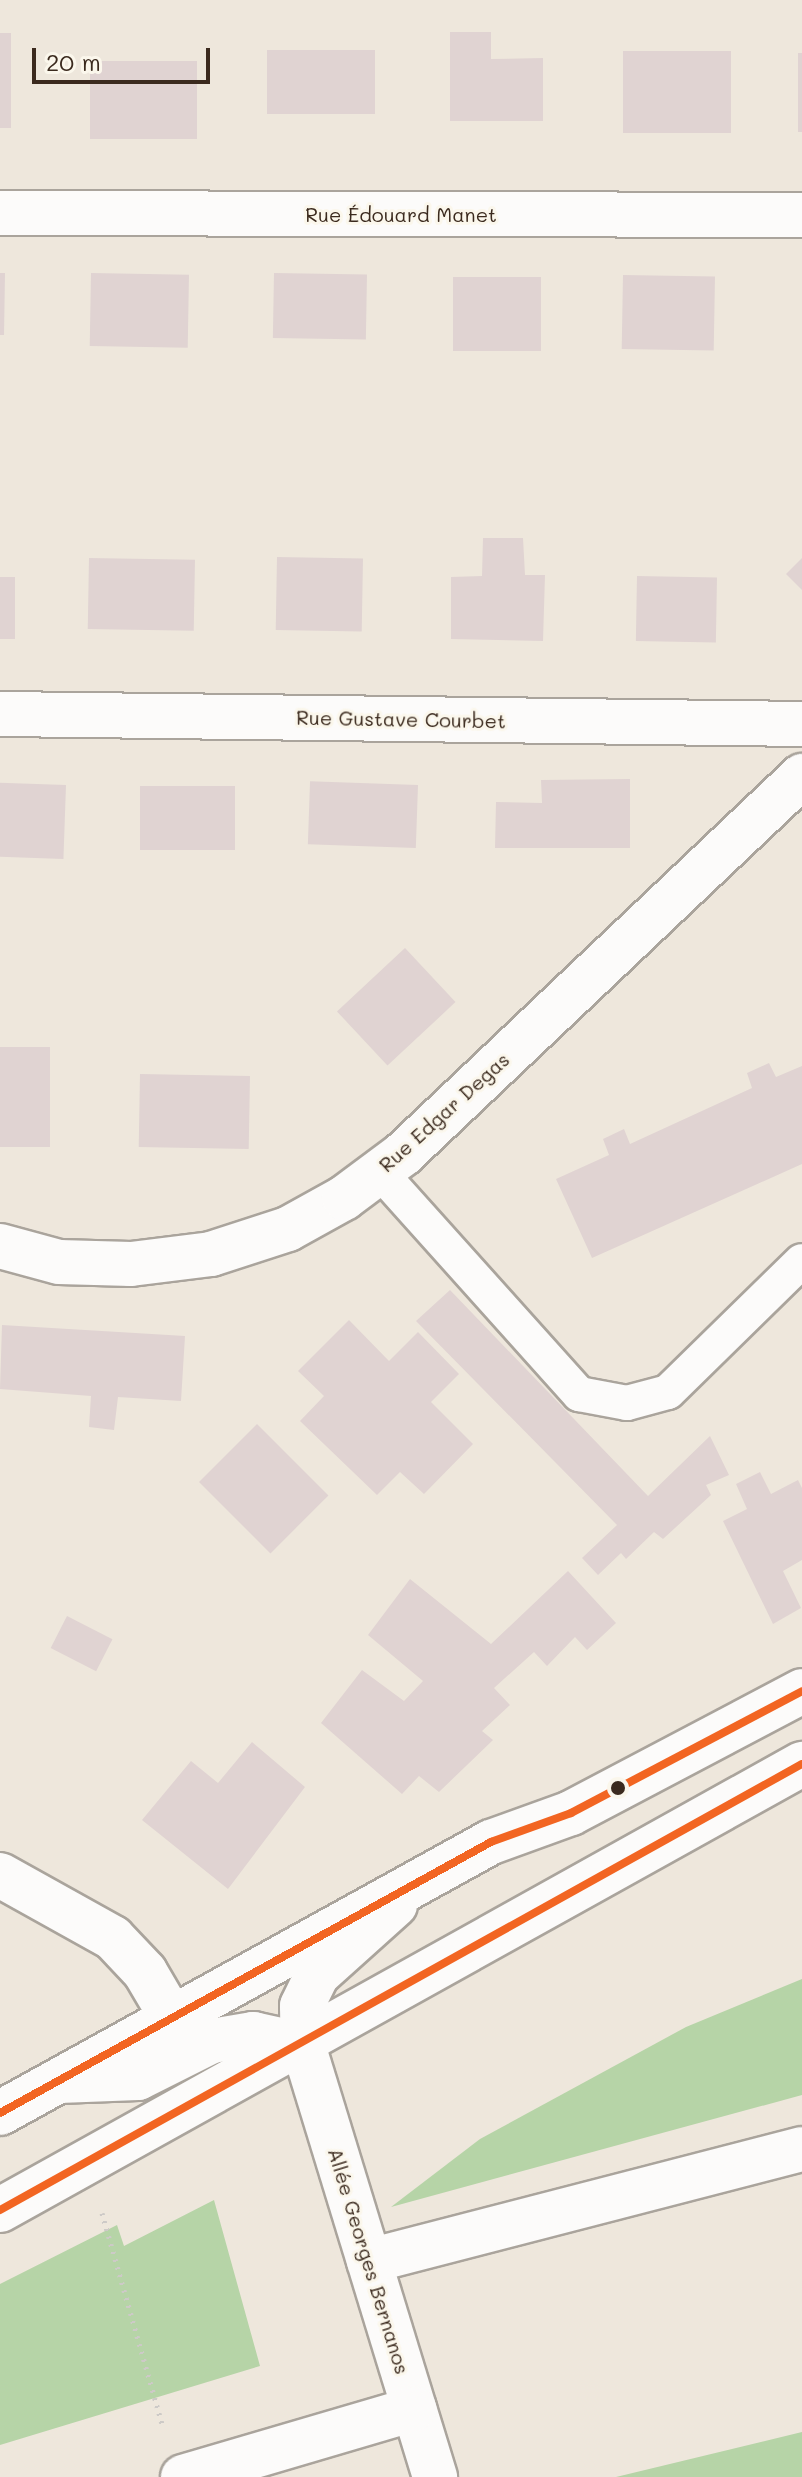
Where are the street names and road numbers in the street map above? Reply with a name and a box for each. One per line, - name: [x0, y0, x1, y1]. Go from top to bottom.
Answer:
- street label: Rue Édouard Manet: [305, 202, 497, 226]
- street label: Rue Gustave Courbet: [296, 705, 506, 733]
- street label: Rue Edgar Degas: [374, 1047, 514, 1177]
- street label: Allée Georges Bernanos: [323, 2145, 415, 2377]

